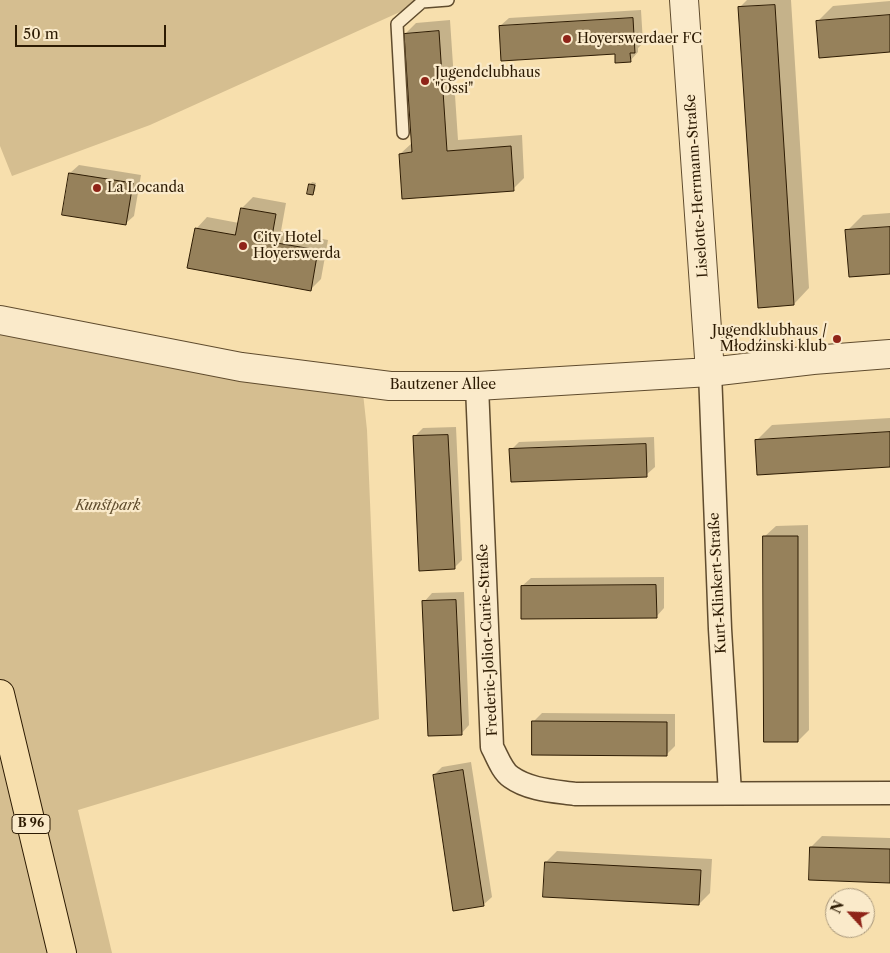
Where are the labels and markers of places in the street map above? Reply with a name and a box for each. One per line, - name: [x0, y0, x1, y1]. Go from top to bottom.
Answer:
- place label: Hoyerswerdaer FC: [577, 31, 702, 47]
- marker: Hoyerswerdaer FC: [561, 33, 573, 45]
- place label: Jugendclubhaus "Ossi": [435, 65, 540, 98]
- marker: Jugendclubhaus "Ossi": [419, 75, 431, 87]
- place label: La Locanda: [107, 180, 184, 196]
- marker: La Locanda: [91, 182, 103, 194]
- place label: City Hotel Hoyerswerda: [253, 230, 341, 262]
- marker: City Hotel Hoyerswerda: [237, 240, 249, 252]
- place label: Jugendklubhaus / Młodźinski klub: [712, 323, 827, 356]
- marker: Jugendklubhaus / Młodźinski klub: [831, 333, 843, 345]

